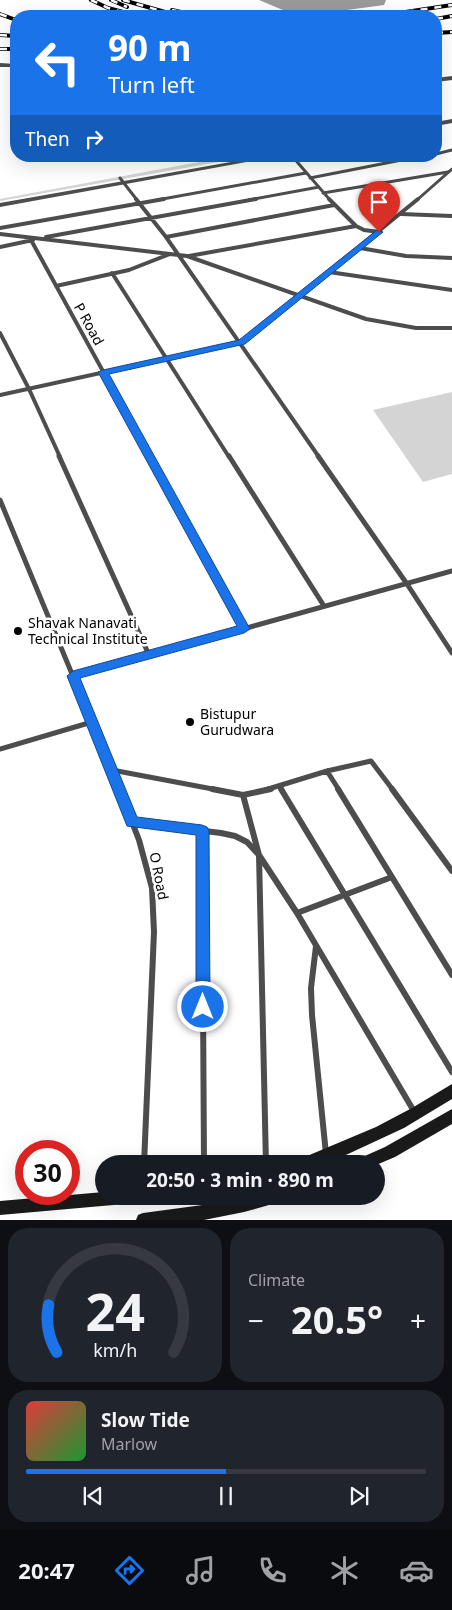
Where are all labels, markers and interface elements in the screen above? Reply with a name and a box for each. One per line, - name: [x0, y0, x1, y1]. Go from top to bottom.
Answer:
- text: 90 m: [108, 24, 191, 71]
- icon: left: [25, 30, 90, 95]
- text: Turn left: [108, 69, 195, 99]
- icon: right: [80, 125, 108, 153]
- text: Then: [25, 126, 70, 152]
- pin: [358, 181, 400, 232]
- icon: arrive: [365, 188, 393, 216]
- street label: P Road: [70, 299, 109, 348]
- place label: Shavak Nanavati Technical Institute: [28, 613, 148, 648]
- marker: Shavak Nanavati Technical Institute: [12, 625, 24, 637]
- place label: Bistupur Gurudwara: [200, 704, 274, 739]
- marker: Bistupur Gurudwara: [184, 716, 196, 728]
- street label: O Road: [146, 850, 173, 901]
- position arrow: [176, 980, 228, 1032]
- speed limit sign: 30: [15, 1140, 80, 1205]
- text: 20:50 · 3 min · 890 m: [146, 1167, 334, 1193]
- text: Climate: [248, 1269, 305, 1291]
- text: 24: [85, 1275, 145, 1346]
- text: 20.5°: [291, 1293, 383, 1345]
- text: −: [248, 1301, 264, 1339]
- text: +: [410, 1301, 426, 1339]
- text: km/h: [93, 1338, 137, 1362]
- text: Slow Tide: [101, 1407, 190, 1433]
- text: Marlow: [101, 1433, 157, 1455]
- icon: previous: [79, 1482, 107, 1510]
- icon: pause: [212, 1482, 240, 1510]
- icon: next: [345, 1482, 373, 1510]
- icon: directions: [112, 1553, 147, 1588]
- icon: music: [183, 1553, 218, 1588]
- icon: phone: [255, 1553, 290, 1588]
- icon: climate: [327, 1553, 362, 1588]
- icon: car: [399, 1553, 434, 1588]
- text: 20:47: [18, 1555, 75, 1585]

